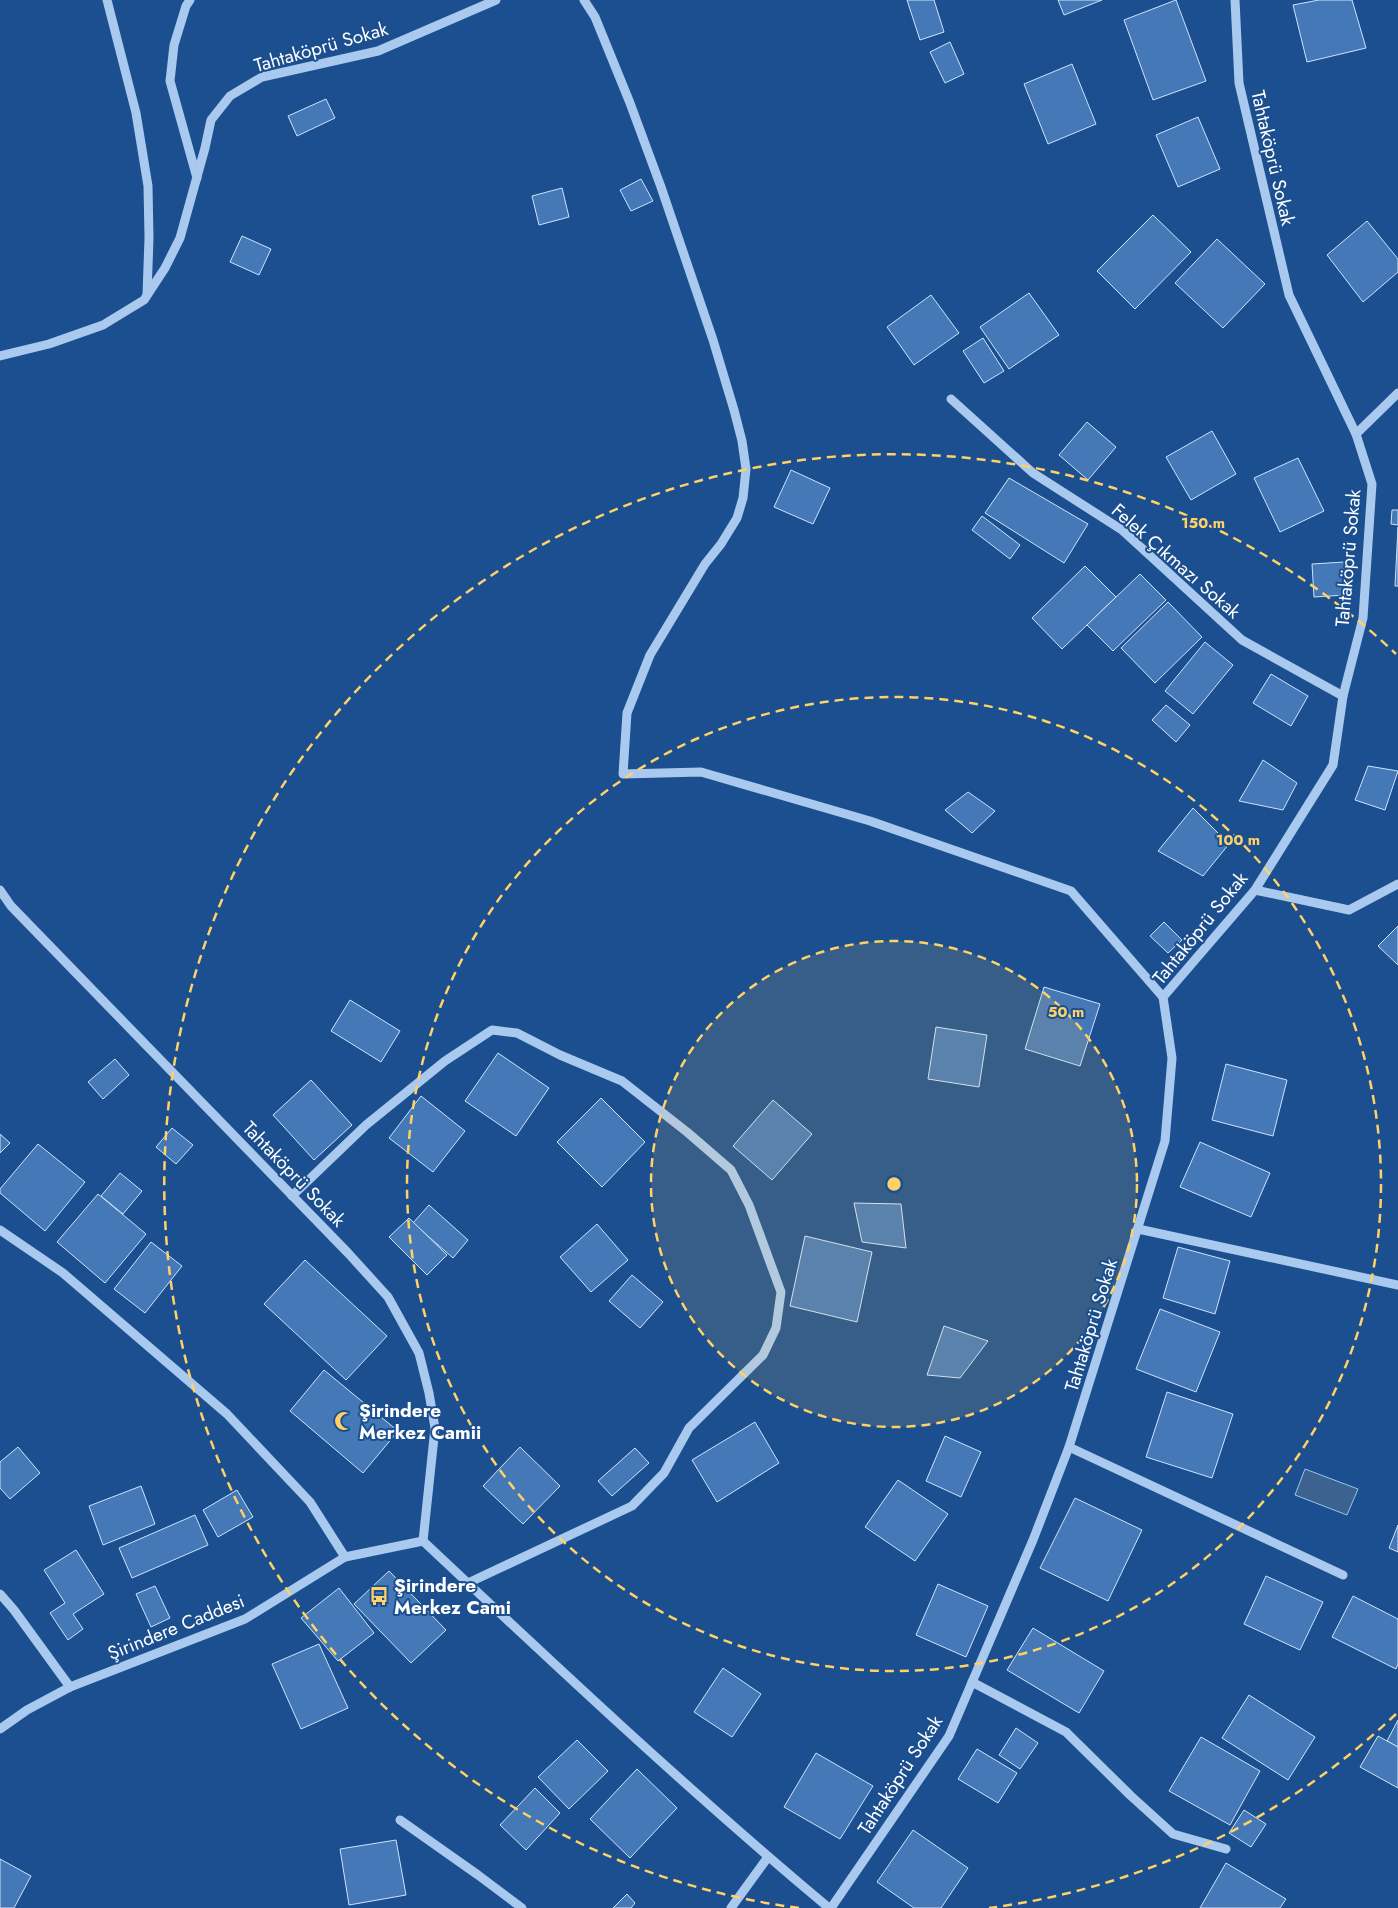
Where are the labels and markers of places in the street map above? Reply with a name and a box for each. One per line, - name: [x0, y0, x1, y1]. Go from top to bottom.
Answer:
- centre of rings: [885, 1175, 903, 1193]
- place label: Şirindere Merkez Camii: [359, 1397, 481, 1446]
- mosque icon: Şirindere Merkez Camii: [333, 1410, 355, 1432]
- place label: Şirindere Merkez Cami: [394, 1572, 511, 1621]
- bus stop icon: Şirindere Merkez Cami: [368, 1585, 390, 1607]

